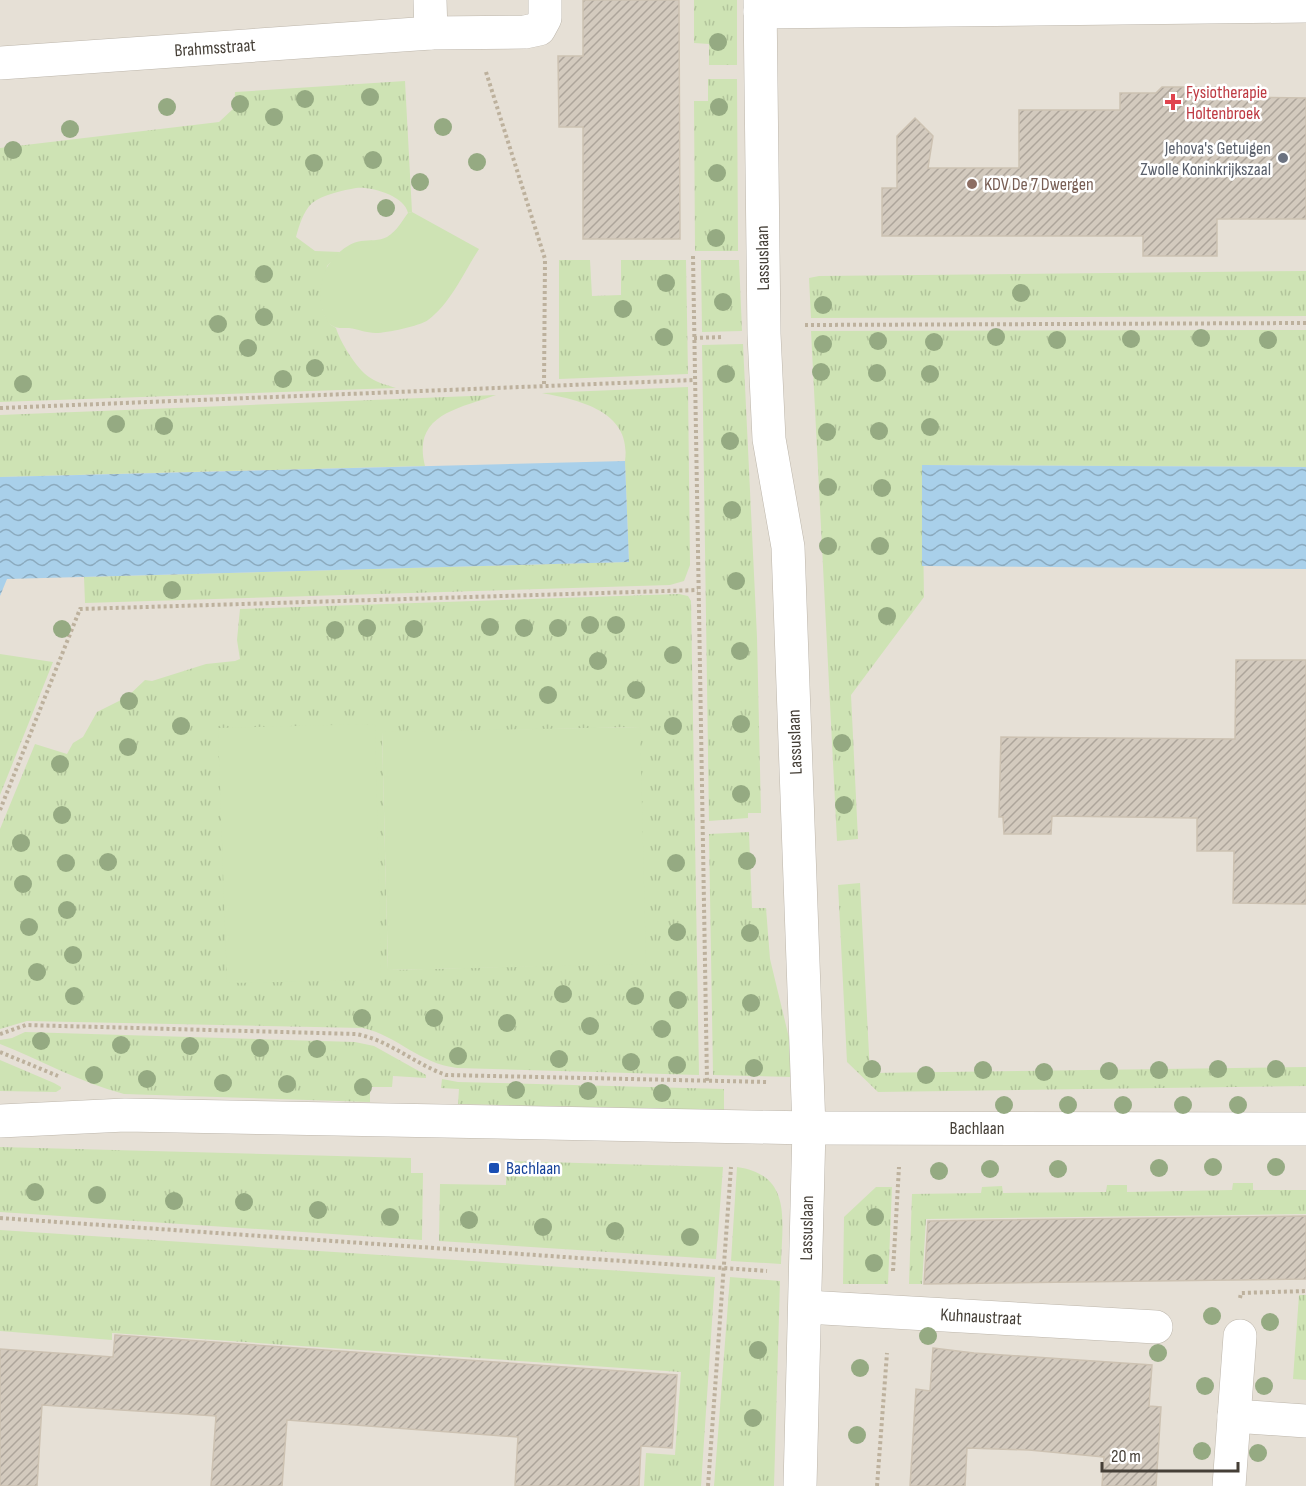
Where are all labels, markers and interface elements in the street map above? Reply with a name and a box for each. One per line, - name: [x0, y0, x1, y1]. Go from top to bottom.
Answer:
- street label: Brahmsstraat: [174, 35, 257, 61]
- place label: Fysiotherapie Holtenbroek: [1186, 82, 1267, 124]
- marker: Fysiotherapie Holtenbroek: [1164, 93, 1182, 111]
- place label: Jehova's Getuigen Zwolle Koninkrijkszaal: [1140, 138, 1271, 180]
- marker: Jehova's Getuigen Zwolle Koninkrijkszaal: [1276, 151, 1290, 165]
- place label: KDV De 7 Dwergen: [984, 174, 1094, 195]
- marker: KDV De 7 Dwergen: [965, 177, 979, 191]
- street label: Lassuslaan: [752, 225, 774, 291]
- street label: Lassuslaan: [783, 709, 807, 775]
- street label: Bachlaan: [950, 1118, 1004, 1139]
- place label: Bachlaan: [506, 1158, 561, 1179]
- marker: Bachlaan: [487, 1161, 501, 1175]
- street label: Lassuslaan: [796, 1195, 818, 1261]
- street label: Kuhnaustraat: [940, 1304, 1023, 1330]
- scale bar: [1102, 1435, 1238, 1473]
- text: 20 m: [1111, 1446, 1141, 1467]

